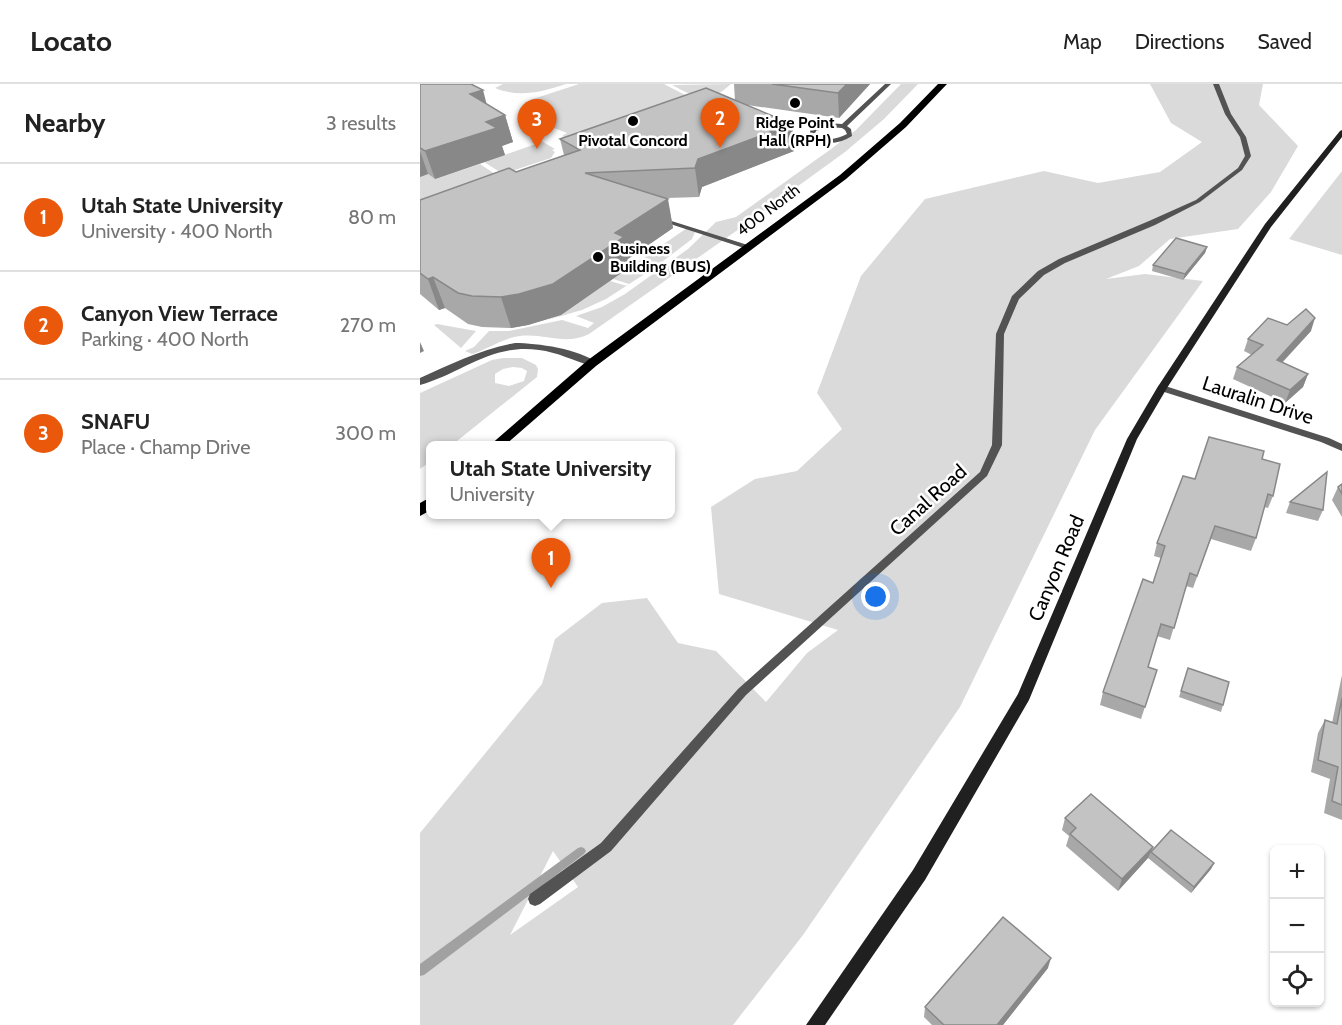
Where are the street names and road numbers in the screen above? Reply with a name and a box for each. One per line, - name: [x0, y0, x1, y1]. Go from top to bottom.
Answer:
- street label: 400 North: [733, 180, 803, 240]
- street label: Lauralin Drive: [1199, 371, 1317, 429]
- street label: Canal Road: [885, 459, 971, 541]
- street label: Canyon Road: [1023, 511, 1089, 625]

